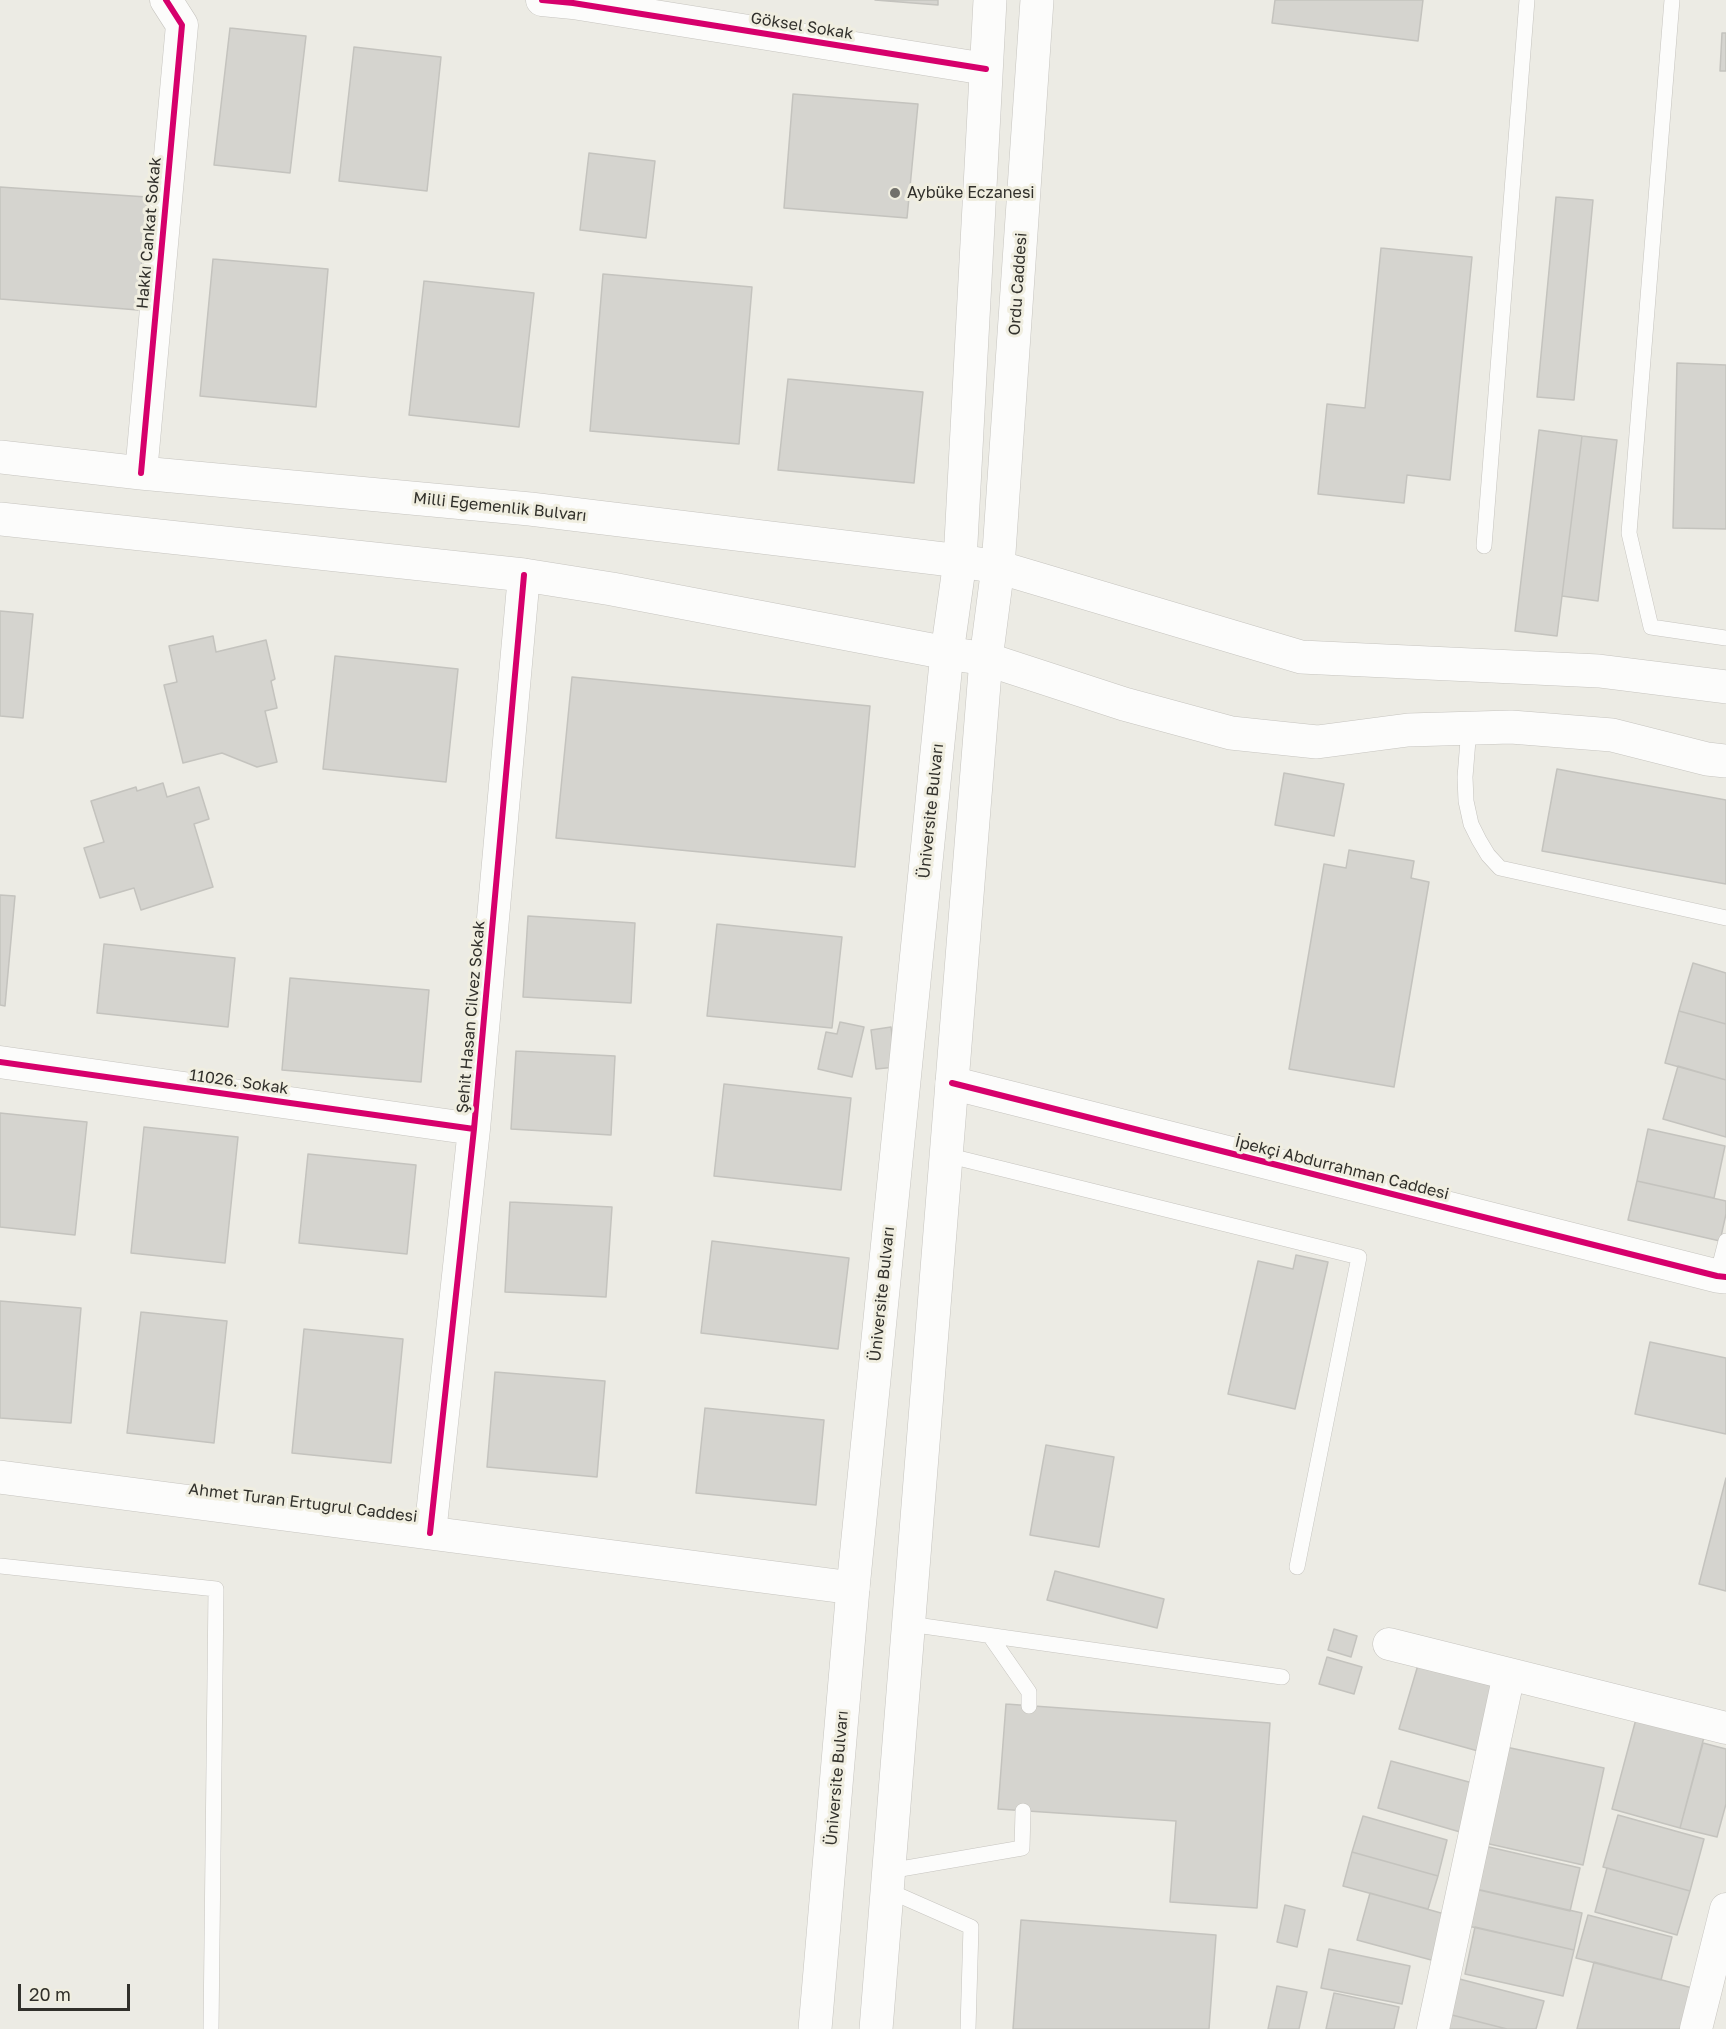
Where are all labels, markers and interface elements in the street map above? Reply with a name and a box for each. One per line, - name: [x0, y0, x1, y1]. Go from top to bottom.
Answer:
- street label: Göksel Sokak: [749, 8, 855, 44]
- street label: Hakkı Cankat Sokak: [133, 156, 165, 310]
- place label: Aybüke Eczanesi: [907, 183, 1035, 203]
- marker: Aybüke Eczanesi: [888, 186, 902, 200]
- street label: Ordu Caddesi: [1005, 232, 1031, 336]
- street label: Milli Egemenlik Bulvarı: [412, 488, 588, 526]
- street label: Üniversite Bulvarı: [914, 743, 948, 879]
- street label: Şehit Hasan Cilvez Sokak: [453, 920, 489, 1114]
- street label: 11026. Sokak: [188, 1066, 290, 1098]
- street label: İpekçi Abdurrahman Caddesi: [1233, 1132, 1451, 1204]
- street label: Üniversite Bulvarı: [865, 1226, 899, 1362]
- street label: Ahmet Turan Ertuğrul Caddesi: [187, 1479, 419, 1527]
- street label: Üniversite Bulvarı: [822, 1710, 852, 1846]
- scale bar: [21, 1972, 134, 2010]
- text: 20 m: [29, 1983, 71, 2005]

